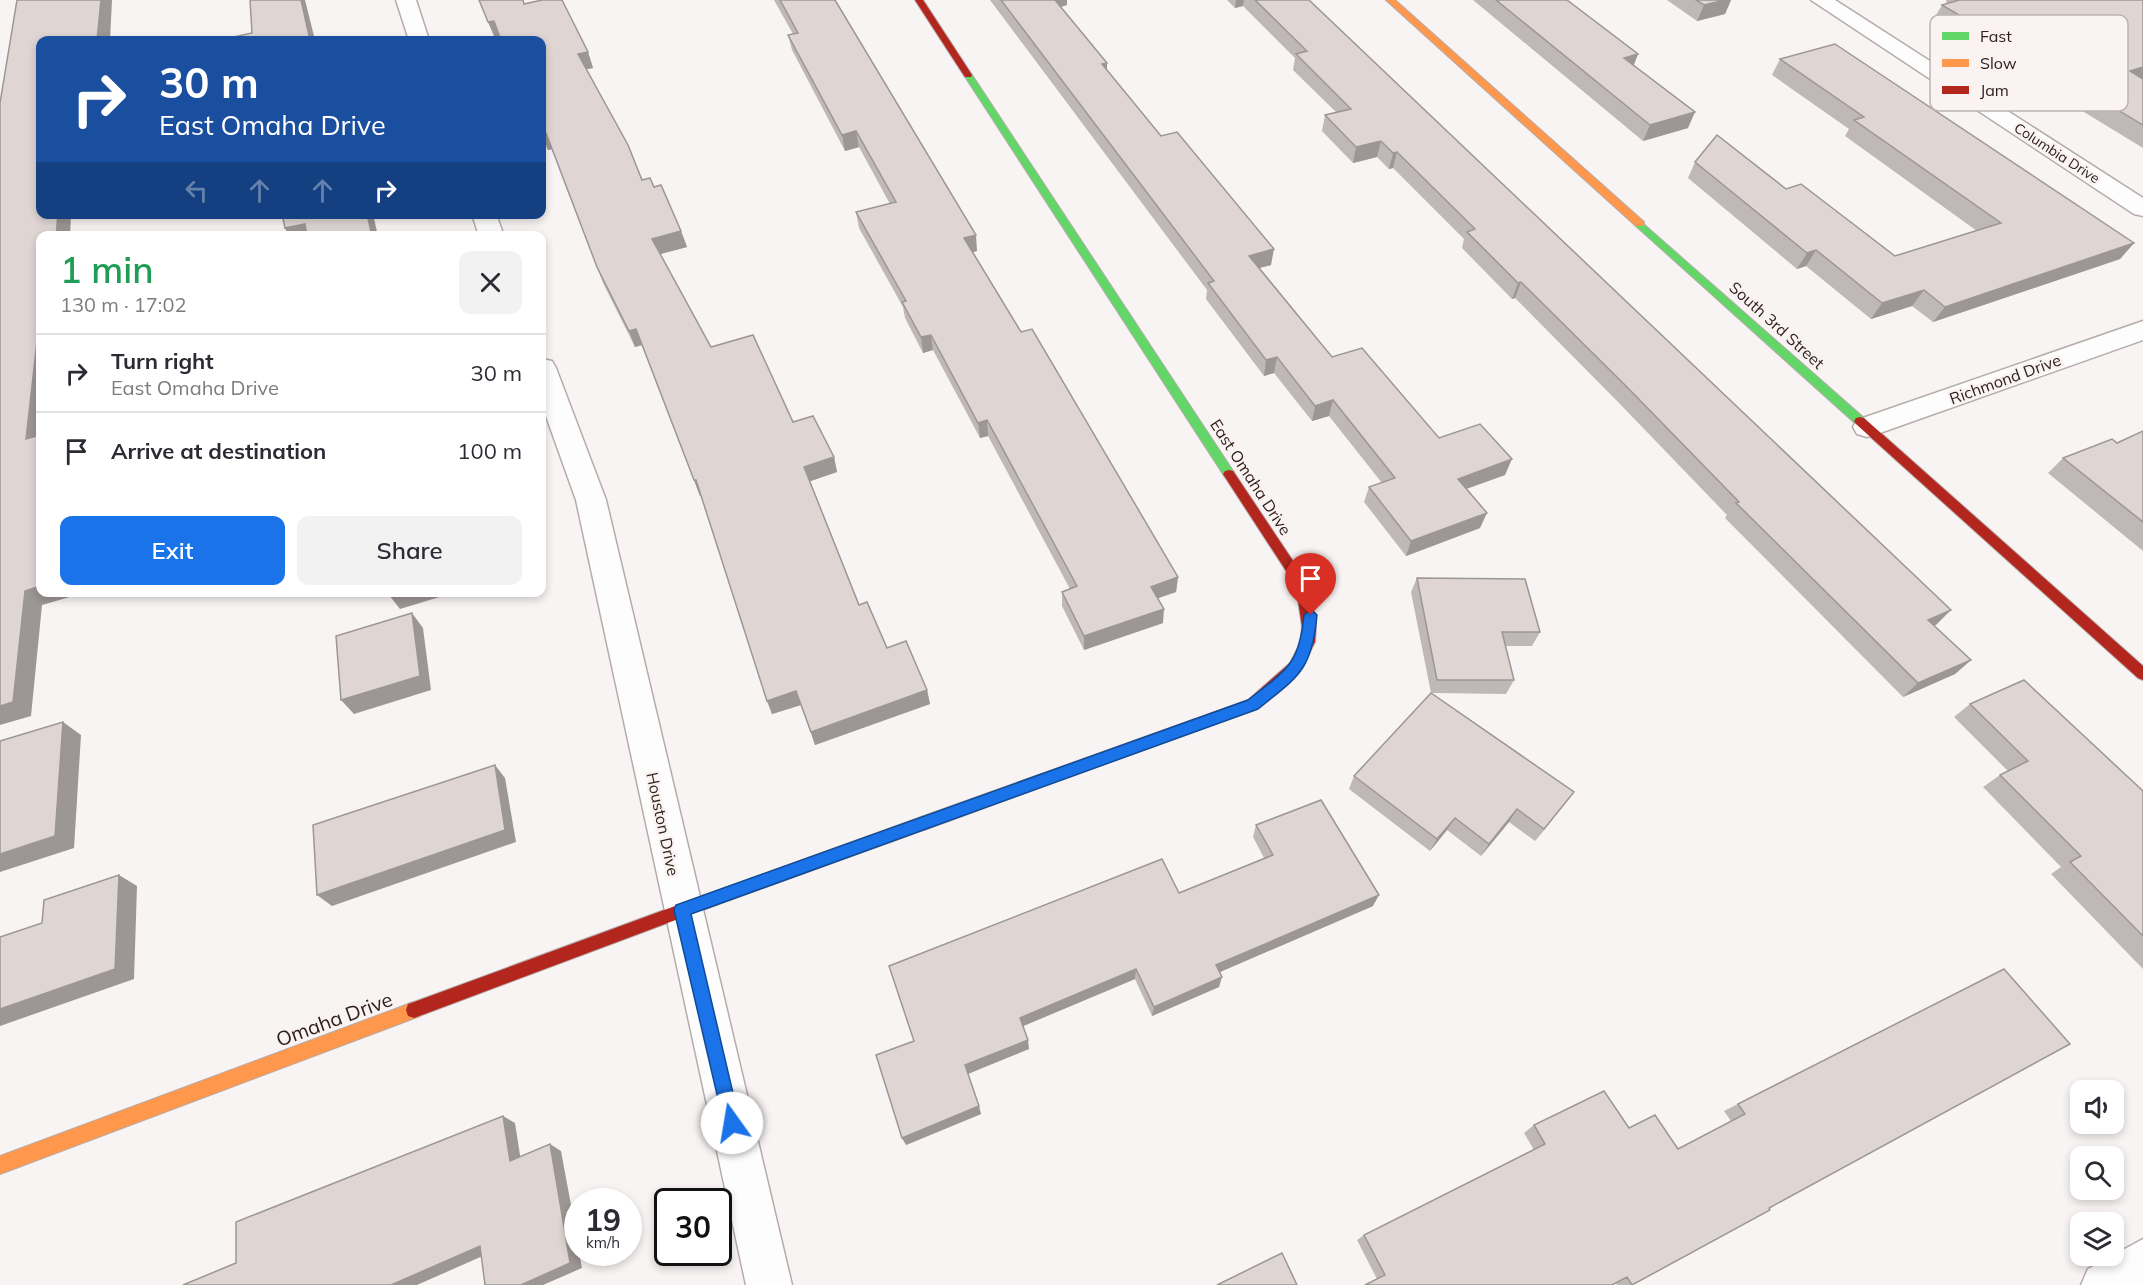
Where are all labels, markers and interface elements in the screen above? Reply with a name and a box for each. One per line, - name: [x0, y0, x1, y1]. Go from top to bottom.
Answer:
- legend: [1930, 15, 2128, 111]
- text: Fast: [1980, 26, 2012, 46]
- text: Slow: [1980, 53, 2017, 73]
- text: 30 m: [159, 56, 259, 109]
- icon: right: [60, 60, 138, 138]
- text: Jam: [1980, 80, 2009, 100]
- text: East Omaha Drive: [159, 108, 386, 142]
- street label: Columbia Drive: [2011, 119, 2103, 187]
- icon: left: [180, 174, 213, 207]
- icon: ahead: [243, 174, 276, 207]
- icon: ahead: [306, 174, 339, 207]
- icon: right: [369, 174, 402, 207]
- text: 1 min: [60, 247, 154, 292]
- button: close: [459, 251, 522, 314]
- street label: South 3rd Street: [1725, 277, 1829, 373]
- text: 130 m · 17:02: [60, 292, 186, 317]
- text: Turn right: [111, 347, 214, 375]
- street label: Richmond Drive: [1947, 350, 2063, 408]
- icon: right: [60, 357, 93, 390]
- text: 30 m: [471, 359, 522, 387]
- text: East Omaha Drive: [111, 375, 279, 400]
- street label: East Omaha Drive: [1206, 415, 1296, 539]
- icon: arrive: [60, 435, 93, 468]
- text: Arrive at destination: [111, 437, 326, 465]
- text: 100 m: [457, 437, 522, 465]
- button: Exit: [60, 516, 285, 585]
- button: Share: [297, 516, 522, 585]
- pin: [1285, 553, 1336, 615]
- icon: arrive: [1294, 562, 1327, 595]
- street label: Houston Drive: [642, 770, 684, 878]
- street label: Omaha Drive: [272, 986, 396, 1052]
- map controls: [2070, 1080, 2124, 1266]
- button: sound: [2070, 1080, 2124, 1134]
- position arrow: [700, 1091, 764, 1155]
- button: search: [2070, 1146, 2124, 1200]
- speed limit sign: 30: [654, 1188, 732, 1266]
- text: 19: [585, 1201, 621, 1239]
- button: layers: [2070, 1212, 2124, 1266]
- text: km/h: [586, 1233, 620, 1252]

